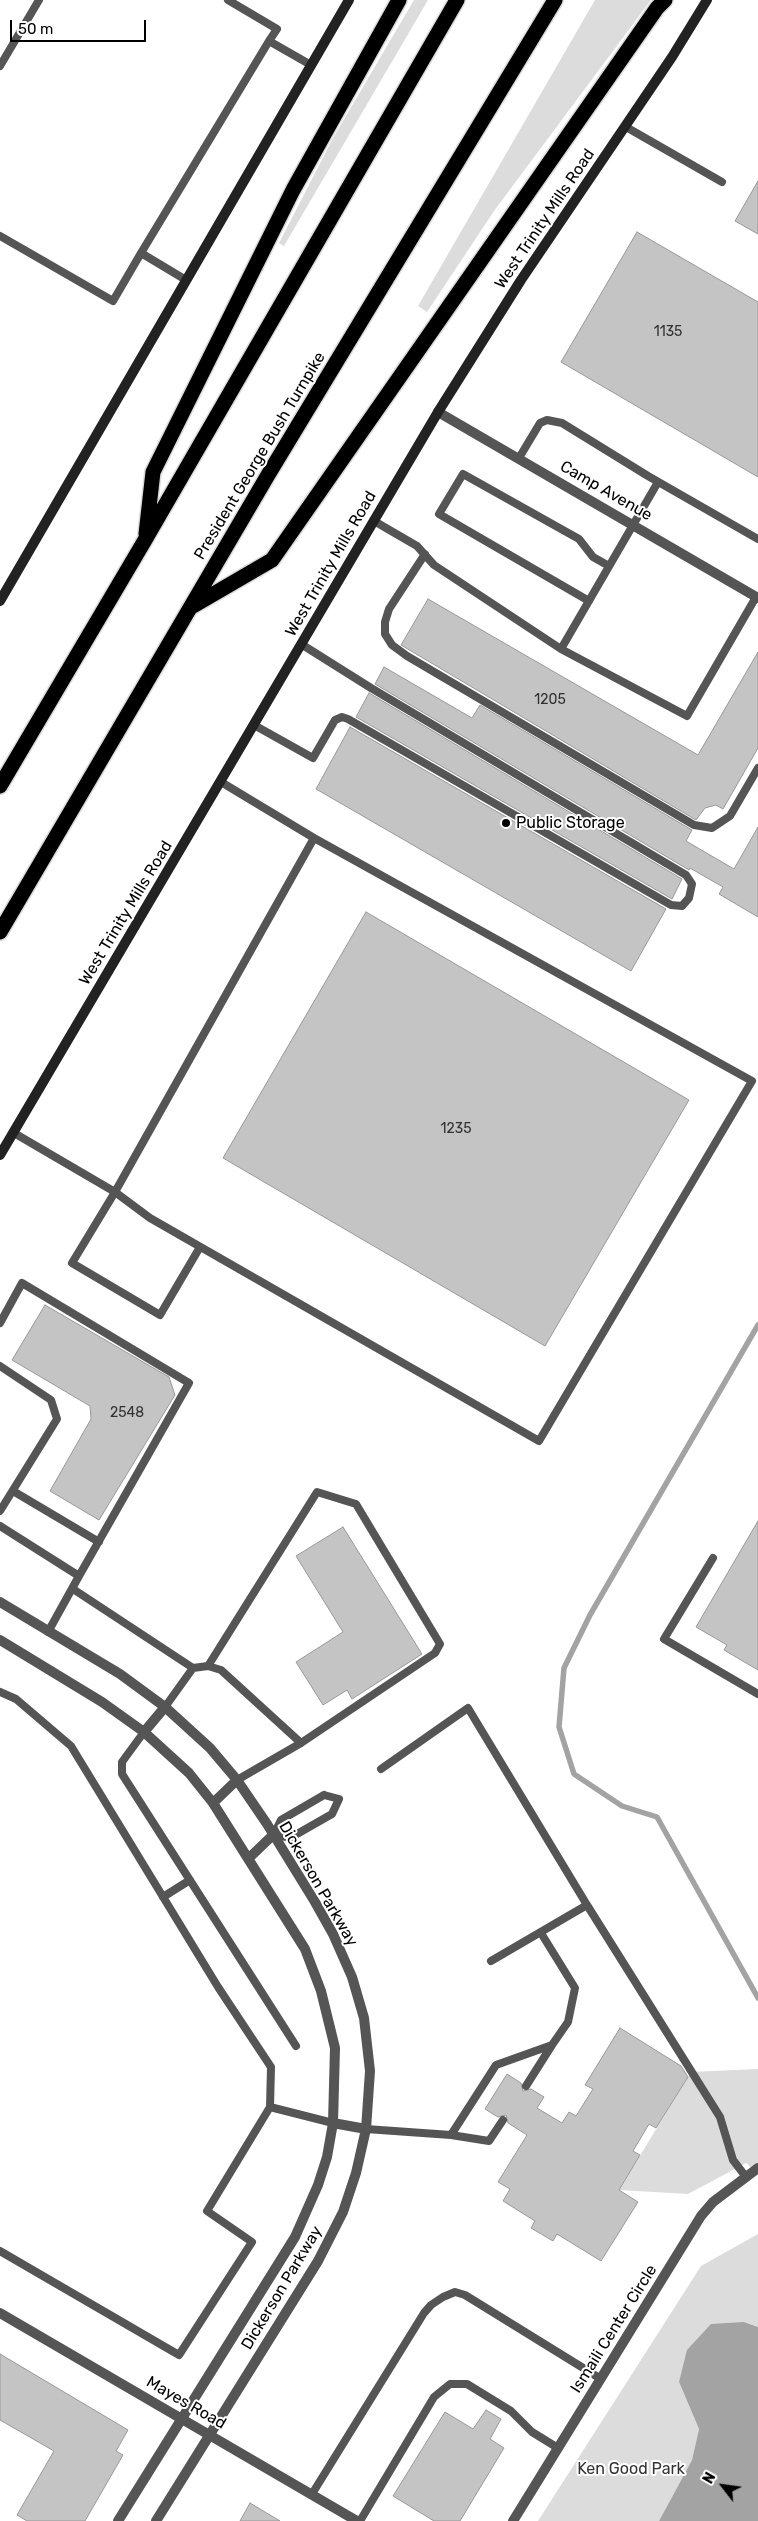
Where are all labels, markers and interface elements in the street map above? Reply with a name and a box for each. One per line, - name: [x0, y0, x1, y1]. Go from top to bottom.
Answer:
- scale bar: [12, 10, 149, 42]
- text: 50 m: [18, 20, 53, 38]
- street label: West Trinity Mills Road: [491, 145, 599, 293]
- house number: 1135: [654, 324, 682, 340]
- street label: President George Bush Turnpike: [190, 349, 330, 563]
- street label: Camp Avenue: [557, 457, 655, 525]
- street label: West Trinity Mills Road: [282, 488, 380, 640]
- house number: 1205: [534, 692, 566, 708]
- place label: Public Storage: [516, 813, 625, 833]
- marker: Public Storage: [500, 817, 512, 829]
- street label: West Trinity Mills Road: [75, 838, 177, 988]
- house number: 1235: [441, 1121, 471, 1137]
- house number: 2548: [110, 1405, 144, 1421]
- street label: Dickerson Parkway: [274, 1818, 362, 1950]
- street label: Dickerson Parkway: [237, 2223, 327, 2353]
- street label: Ismaili Center Circle: [567, 2261, 661, 2397]
- street label: Mayes Road: [143, 2372, 229, 2434]
- park label: Ken Good Park: [577, 2459, 685, 2479]
- north arrow: [698, 2461, 748, 2511]
- text: N: [700, 2470, 719, 2487]

